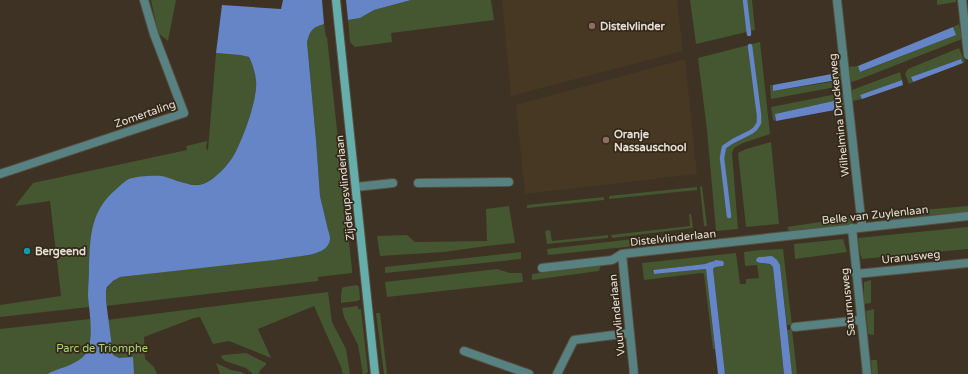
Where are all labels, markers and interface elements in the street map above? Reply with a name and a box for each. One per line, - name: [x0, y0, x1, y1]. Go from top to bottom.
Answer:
- place label: Distelvlinder: [600, 20, 665, 33]
- marker: Distelvlinder: [587, 21, 597, 31]
- street label: Wilhelmina Druckerweg: [826, 53, 852, 177]
- street label: Zomertaling: [113, 97, 177, 131]
- place label: Oranje Nassauschool: [614, 128, 687, 154]
- street label: Zijderupsvlinderlaan: [333, 135, 357, 241]
- marker: Oranje Nassauschool: [601, 135, 611, 145]
- street label: Belle van Zuylenlaan: [821, 203, 929, 227]
- street label: Distelvlinderlaan: [629, 227, 717, 249]
- place label: Bergeend: [35, 245, 86, 259]
- marker: Bergeend: [22, 246, 32, 256]
- street label: Uranusweg: [881, 247, 941, 267]
- street label: Saturnusweg: [838, 267, 858, 337]
- street label: Vuurvlinderlaan: [606, 274, 628, 356]
- park label: Parc de Triomphe: [56, 342, 148, 355]

